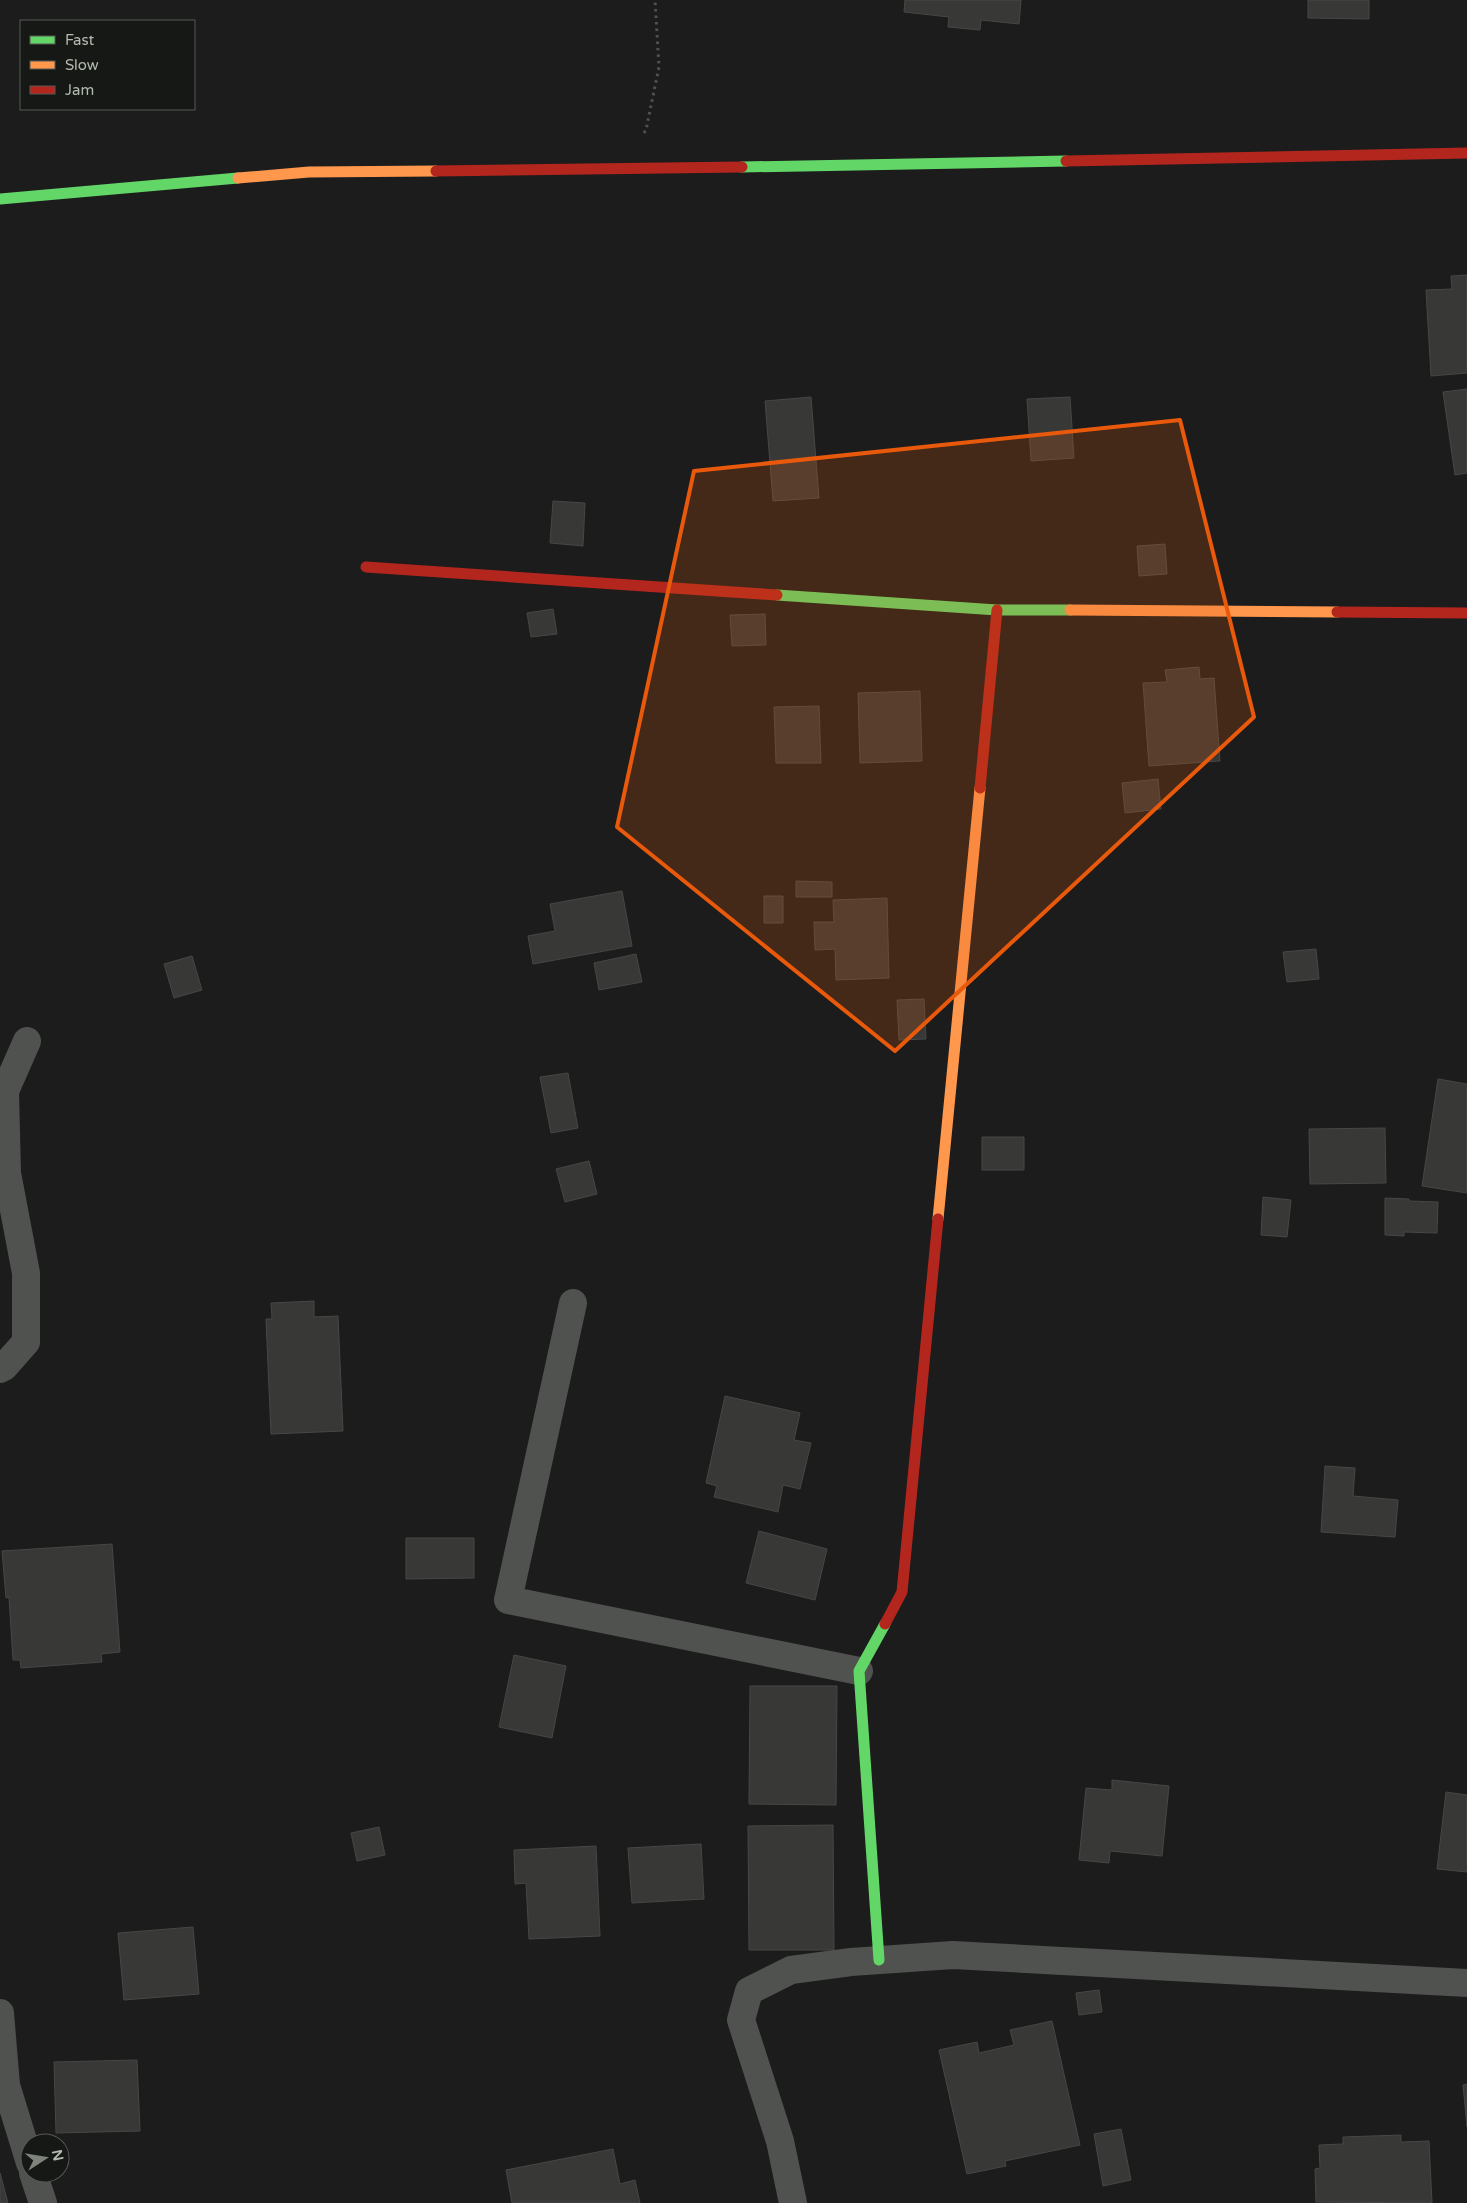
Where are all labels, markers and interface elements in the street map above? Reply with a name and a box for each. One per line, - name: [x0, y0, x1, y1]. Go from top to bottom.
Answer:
- legend: [20, 20, 195, 110]
- text: Fast: [65, 31, 95, 49]
- text: Slow: [65, 56, 99, 74]
- text: Jam: [65, 81, 94, 99]
- north arrow: [20, 2133, 70, 2183]
- text: N: [48, 2148, 67, 2163]

